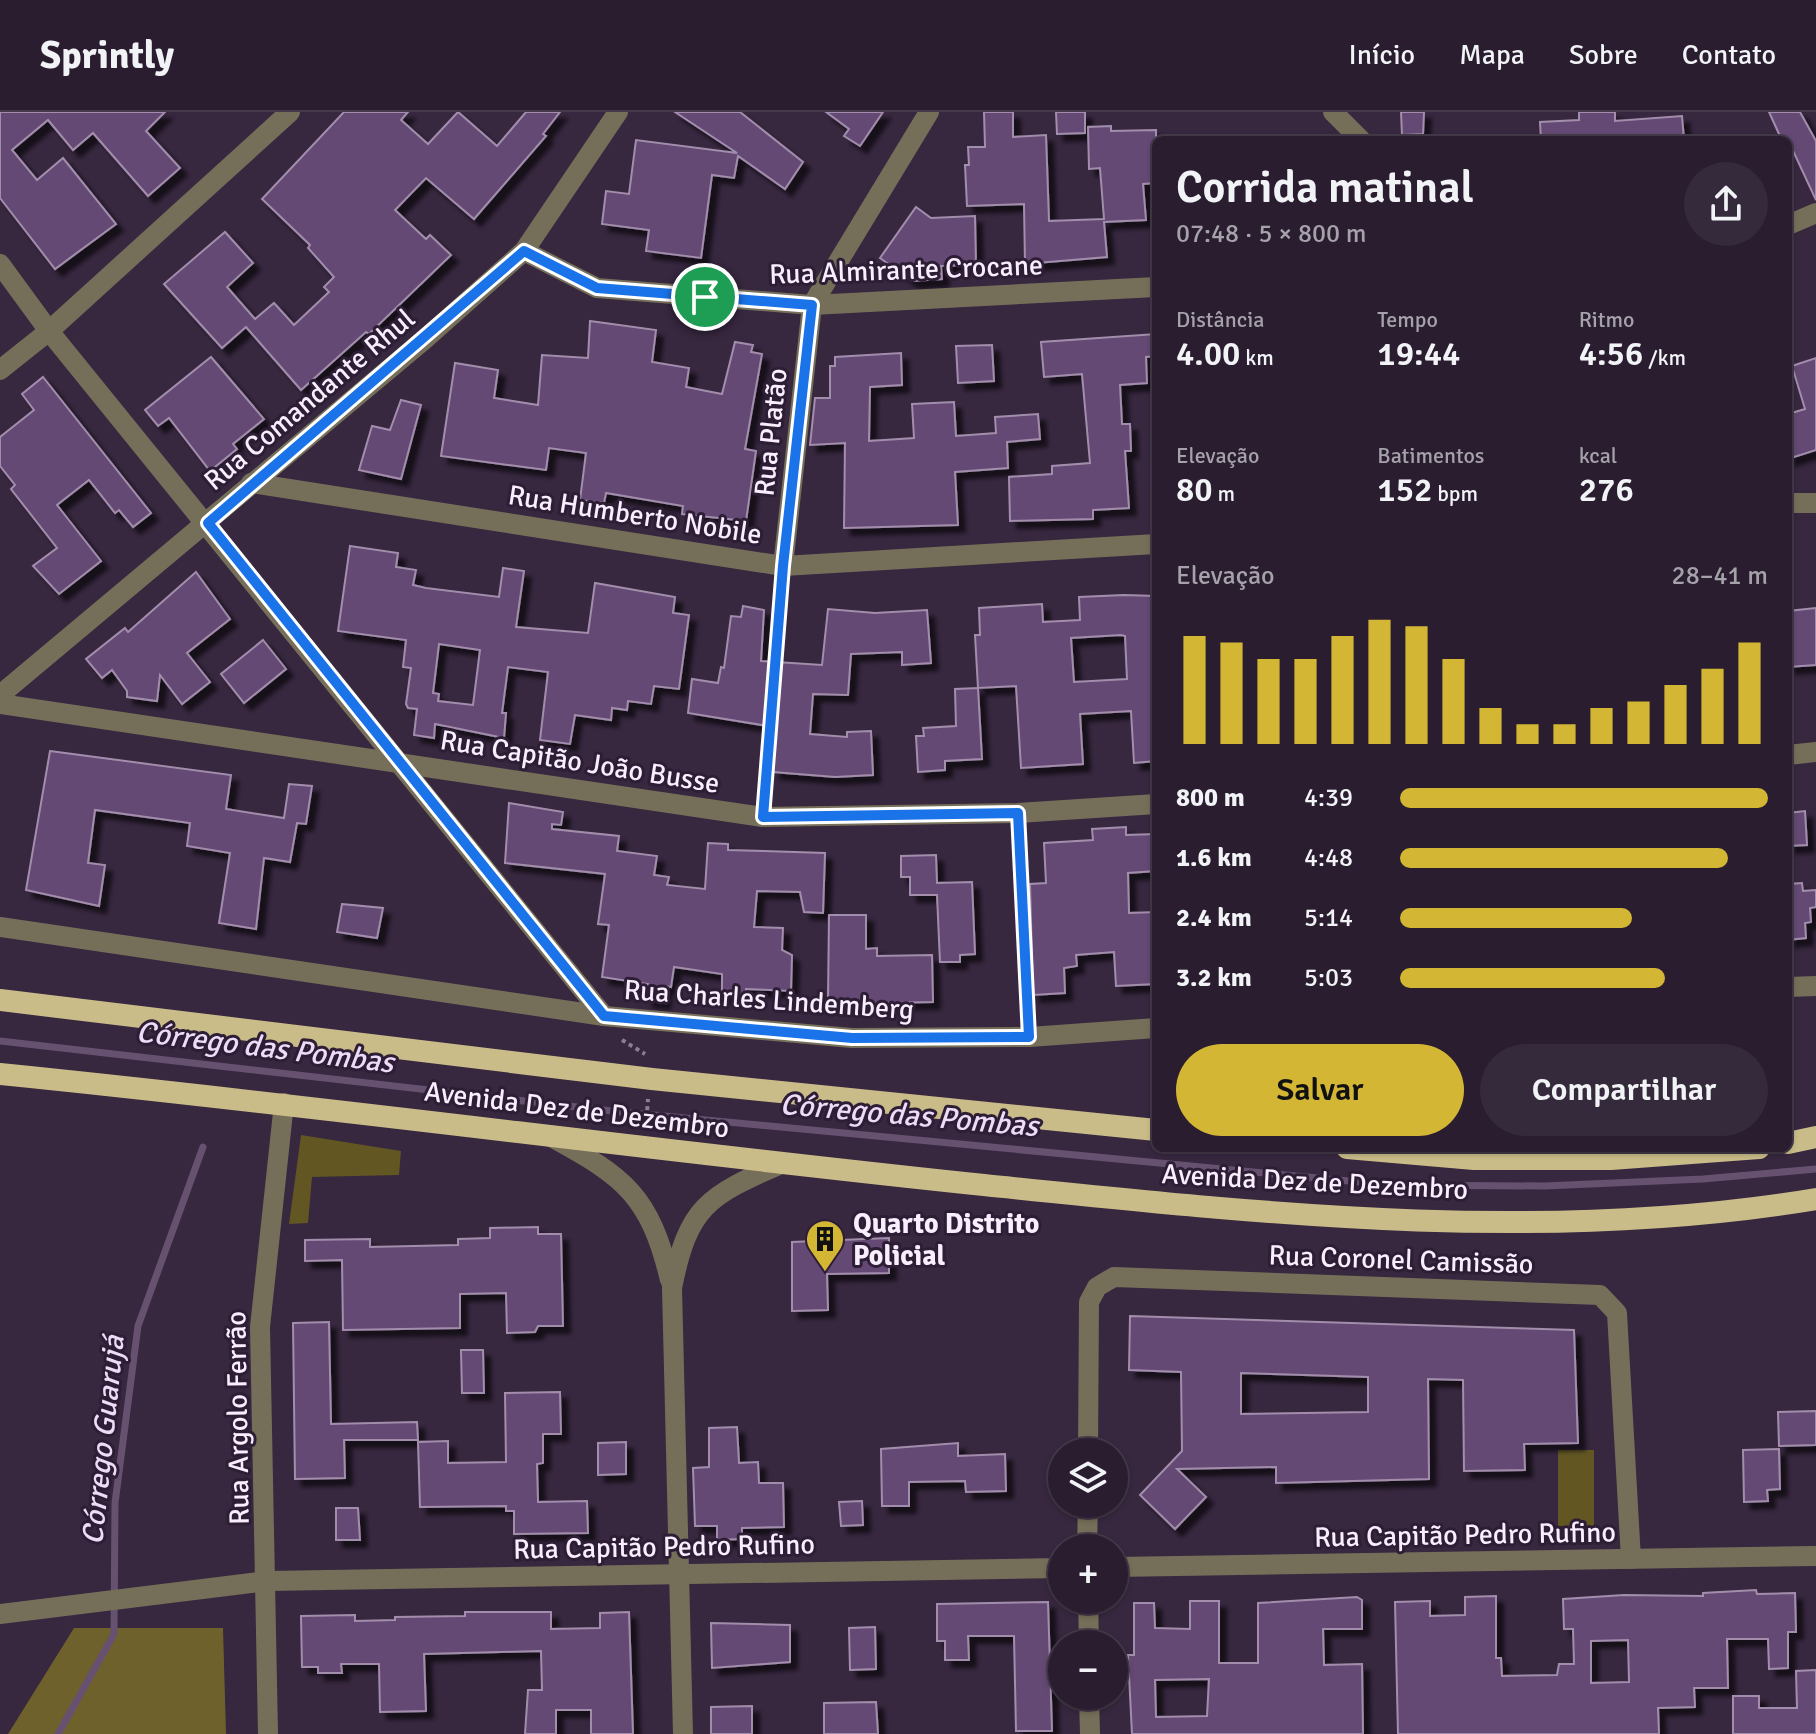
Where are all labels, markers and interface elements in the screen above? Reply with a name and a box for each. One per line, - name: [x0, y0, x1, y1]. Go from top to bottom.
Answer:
- text: Sprintly: [40, 32, 174, 79]
- text: Início: [1348, 38, 1415, 72]
- text: Mapa: [1459, 38, 1525, 72]
- text: Sobre: [1569, 38, 1638, 72]
- text: Contato: [1682, 38, 1776, 72]
- text: Corrida matinal: [1176, 161, 1474, 215]
- button: share: [1684, 162, 1768, 246]
- text: 07:48 · 5 × 800 m: [1176, 218, 1367, 250]
- street label: Rua Almirante Crocane: [768, 248, 1044, 292]
- pin: [671, 263, 739, 331]
- icon: arrive: [683, 275, 727, 319]
- street label: Rua Comandante Rhul: [197, 302, 422, 498]
- text: Distância: [1176, 306, 1264, 333]
- text: Tempo: [1377, 306, 1438, 333]
- text: Ritmo: [1579, 306, 1634, 333]
- text: 4.00: [1176, 333, 1240, 375]
- text: 19:44: [1377, 333, 1460, 375]
- text: 4:56: [1579, 333, 1643, 375]
- text: km: [1240, 344, 1274, 371]
- text: /km: [1643, 344, 1686, 371]
- street label: Rua Platão: [747, 366, 795, 498]
- text: Elevação: [1176, 442, 1259, 469]
- text: Batimentos: [1377, 442, 1485, 469]
- text: kcal: [1579, 442, 1617, 469]
- text: 80: [1176, 469, 1213, 511]
- text: 152: [1377, 469, 1432, 511]
- text: 276: [1579, 469, 1634, 511]
- street label: Rua Humberto Nobile: [506, 478, 764, 552]
- text: m: [1213, 480, 1235, 507]
- text: bpm: [1432, 480, 1478, 507]
- text: Elevação: [1176, 560, 1275, 592]
- text: 28–41 m: [1672, 560, 1768, 592]
- street label: Rua Capitão João Busse: [438, 723, 722, 801]
- text: 800 m: [1176, 782, 1245, 814]
- text: 4:39: [1304, 782, 1353, 814]
- text: 1.6 km: [1176, 842, 1252, 874]
- text: 4:48: [1304, 842, 1353, 874]
- text: 2.4 km: [1176, 902, 1252, 934]
- text: 5:14: [1304, 902, 1353, 934]
- text: 3.2 km: [1176, 962, 1252, 994]
- text: 5:03: [1304, 962, 1353, 994]
- street label: Rua Charles Lindemberg: [623, 973, 915, 1027]
- water label: Córrego das Pombas: [134, 1013, 398, 1082]
- button: Salvar: [1176, 1044, 1464, 1136]
- button: Compartilhar: [1480, 1044, 1768, 1136]
- street label: Avenida Dez de Dezembro: [423, 1074, 731, 1146]
- water label: Córrego das Pombas: [778, 1086, 1042, 1145]
- street label: Avenida Dez de Dezembro: [1161, 1157, 1469, 1207]
- place label: Quarto Distrito Policial: [853, 1207, 1039, 1273]
- building icon: Quarto Distrito Policial: [804, 1218, 846, 1273]
- street label: Rua Coronel Camissão: [1268, 1238, 1534, 1282]
- street label: Rua Argolo Ferrão: [219, 1311, 257, 1525]
- water label: Córrego Guarujá: [74, 1332, 133, 1546]
- map controls: [1048, 1438, 1128, 1710]
- button: layers: [1048, 1438, 1128, 1518]
- street label: Rua Capitão Pedro Rufino: [1314, 1515, 1616, 1555]
- street label: Rua Capitão Pedro Rufino: [513, 1527, 815, 1567]
- button: +: [1048, 1534, 1128, 1614]
- button: −: [1048, 1630, 1128, 1710]

